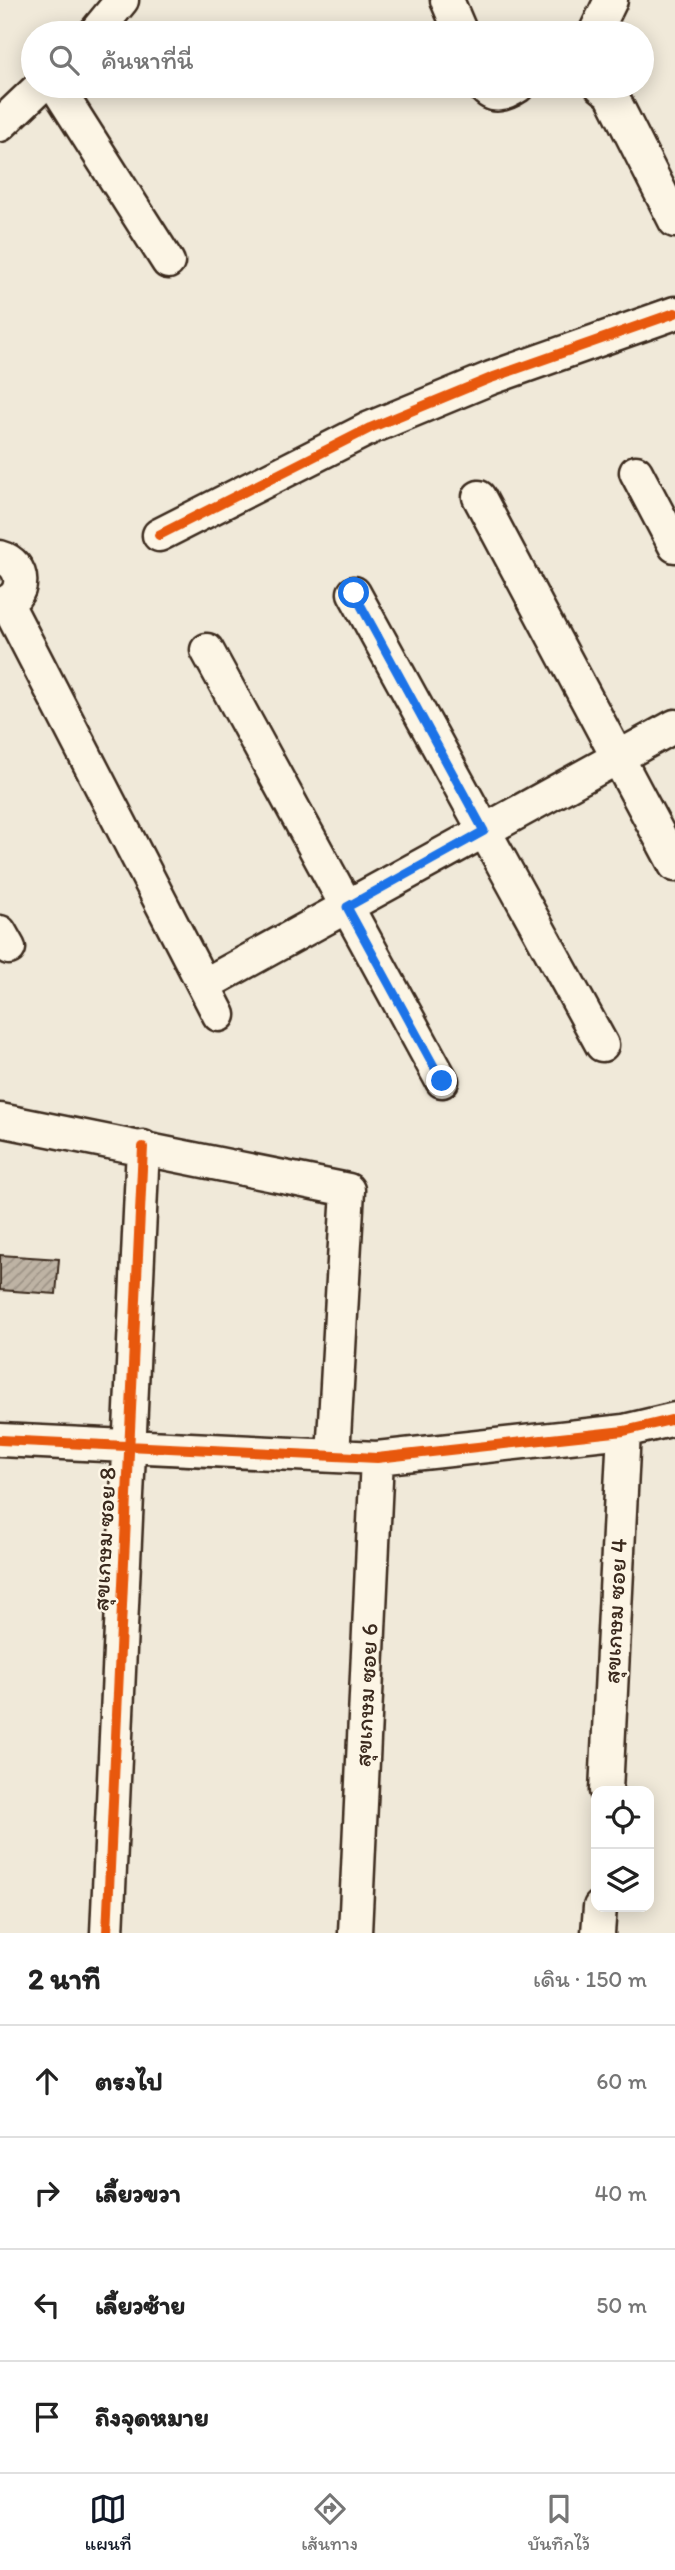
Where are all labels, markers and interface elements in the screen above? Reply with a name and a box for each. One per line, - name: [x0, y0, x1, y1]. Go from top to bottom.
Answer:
- search box: [21, 21, 654, 98]
- icon: search: [45, 41, 83, 79]
- text: ค้นหาที่นี่: [101, 44, 194, 76]
- route start: [338, 577, 369, 608]
- route end: [426, 1065, 457, 1096]
- street label: สุขเกษม ซอย 8: [85, 1466, 124, 1612]
- street label: สุขเกษม ซอย 4: [596, 1538, 635, 1685]
- street label: สุขเกษม ซอย 6: [347, 1622, 386, 1768]
- map controls: [591, 1786, 654, 1912]
- button: locate: [591, 1786, 654, 1849]
- button: layers: [591, 1849, 654, 1912]
- text: 2 นาที: [28, 1960, 101, 1997]
- text: เดิน · 150 m: [533, 1965, 647, 1993]
- icon: ahead: [28, 2062, 66, 2100]
- text: ตรงไป: [95, 2065, 163, 2097]
- text: 60 m: [596, 2067, 647, 2095]
- icon: right: [28, 2174, 66, 2212]
- text: เลี้ยวขวา: [95, 2177, 181, 2209]
- text: 40 m: [594, 2179, 647, 2207]
- icon: left: [28, 2286, 66, 2324]
- text: เลี้ยวซ้าย: [95, 2289, 185, 2321]
- text: 50 m: [596, 2291, 647, 2319]
- icon: arrive: [28, 2398, 66, 2436]
- text: ถึงจุดหมาย: [95, 2401, 209, 2433]
- tab: แผนที่: [85, 2490, 132, 2555]
- tab: เส้นทาง: [301, 2490, 358, 2555]
- tab: บันทึกไว้: [528, 2490, 590, 2555]

